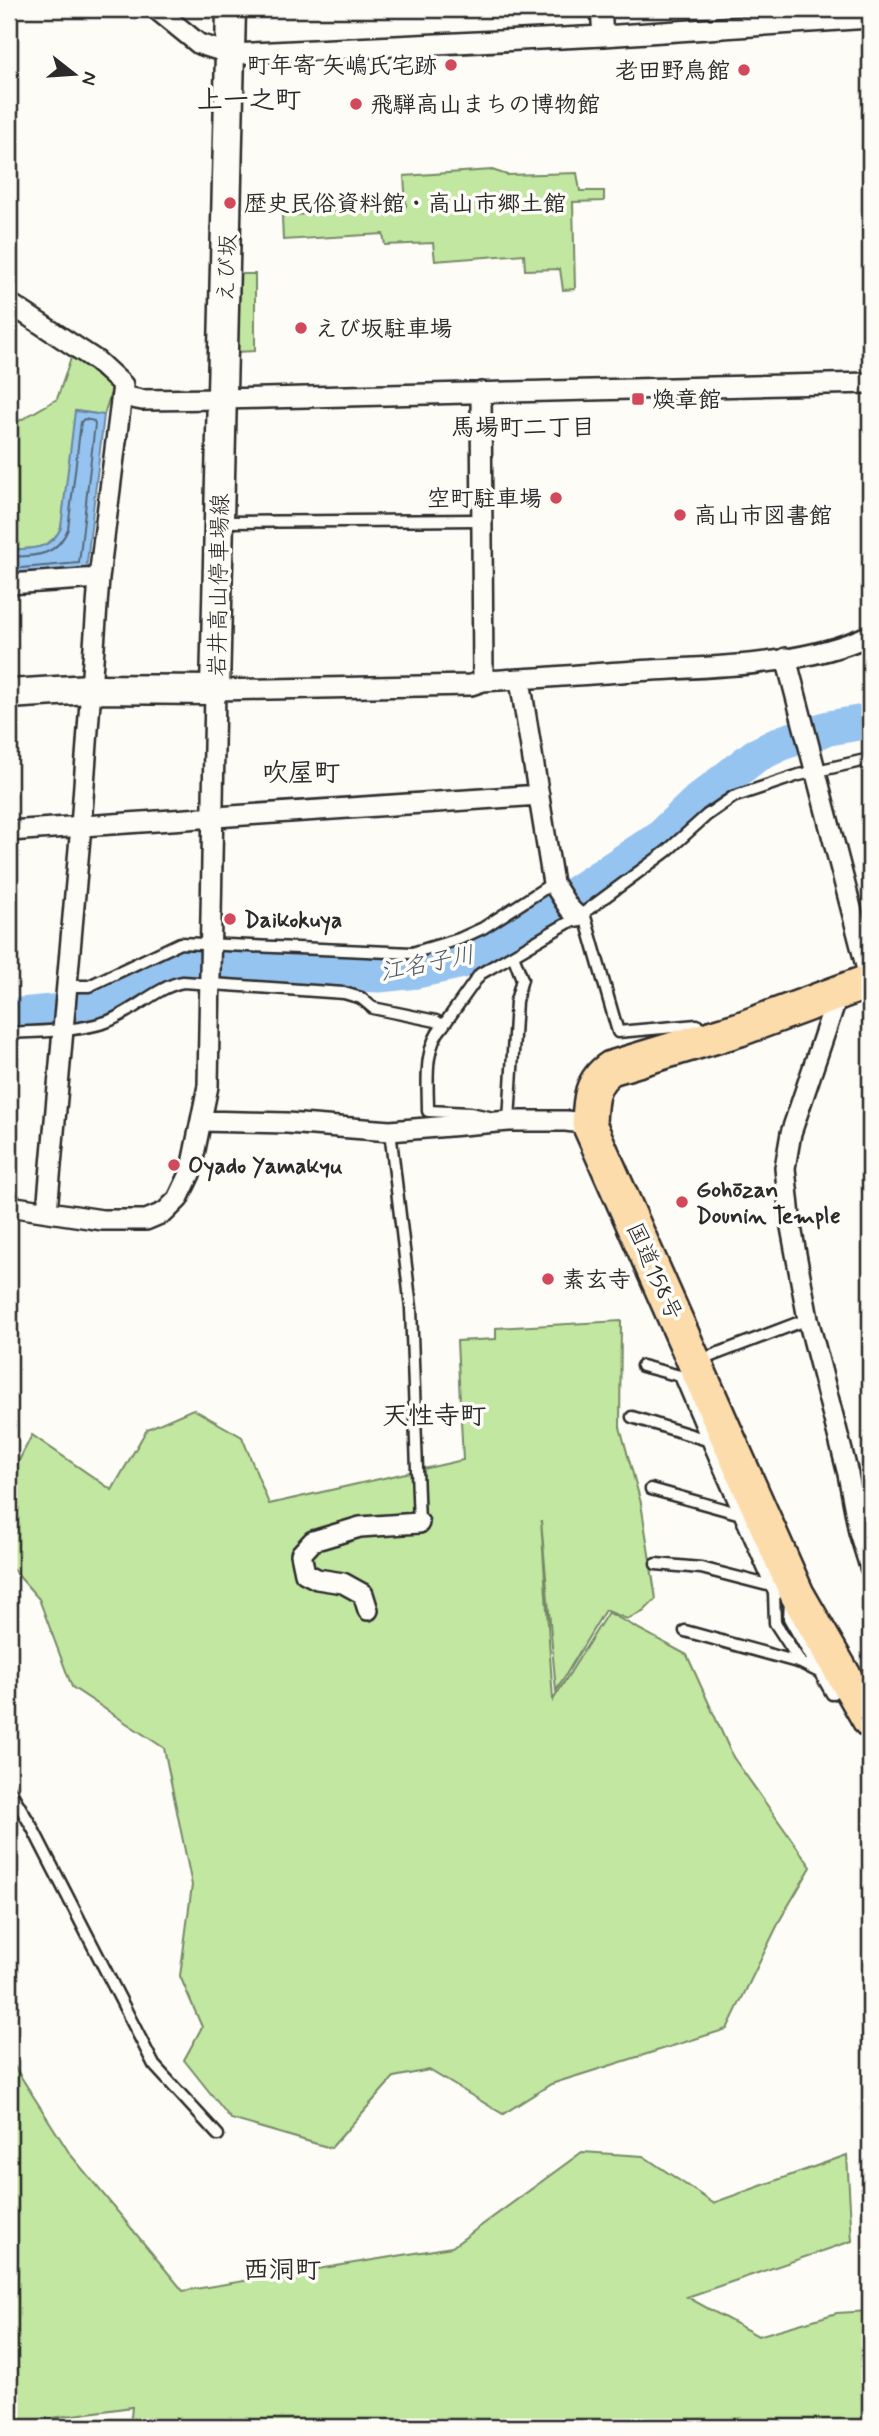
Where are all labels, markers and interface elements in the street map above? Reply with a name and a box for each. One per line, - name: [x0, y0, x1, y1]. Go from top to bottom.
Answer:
- north arrow: [38, 38, 108, 108]
- place label: 町年寄 矢嶋氏宅跡: [247, 52, 437, 82]
- marker: 町年寄 矢嶋氏宅跡: [443, 57, 459, 73]
- place label: 老田野鳥館: [615, 57, 730, 87]
- marker: 老田野鳥館: [736, 62, 752, 78]
- text: N: [75, 69, 103, 88]
- district label: 上一之町: [197, 84, 301, 118]
- place label: 飛騨高山まちの博物館: [370, 91, 600, 121]
- marker: 飛騨高山まちの博物館: [348, 96, 364, 112]
- place label: 歴史民俗資料館・高山市郷土館: [244, 190, 566, 220]
- marker: 歴史民俗資料館・高山市郷土館: [222, 195, 238, 211]
- street label: えび坂: [212, 233, 244, 303]
- place label: えび坂駐車場: [315, 315, 453, 345]
- marker: えび坂駐車場: [293, 320, 309, 336]
- place label: 煥章館: [652, 386, 721, 416]
- marker: 煥章館: [630, 391, 646, 407]
- district label: 馬場町二丁目: [451, 413, 595, 444]
- place label: 空町駐車場: [427, 485, 542, 515]
- marker: 空町駐車場: [548, 490, 564, 506]
- street label: 岩井高山停車場線: [203, 493, 237, 677]
- place label: 高山市図書館: [694, 502, 832, 532]
- marker: 高山市図書館: [672, 507, 688, 523]
- district label: 吹屋町: [262, 757, 340, 791]
- place label: Daikokuya: [244, 906, 342, 936]
- marker: Daikokuya: [222, 911, 238, 927]
- water label: 江名子川: [377, 940, 477, 989]
- place label: Oyado Yamakyu: [188, 1152, 343, 1182]
- marker: Oyado Yamakyu: [166, 1157, 182, 1173]
- place label: Gohōzan Dounin Temple: [696, 1176, 841, 1232]
- marker: Gohōzan Dounin Temple: [674, 1194, 690, 1210]
- street label: 国道158号: [618, 1218, 688, 1325]
- place label: 素玄寺: [562, 1266, 631, 1296]
- marker: 素玄寺: [540, 1271, 556, 1287]
- district label: 天性寺町: [382, 1400, 486, 1434]
- district label: 西洞町: [243, 2254, 321, 2288]

